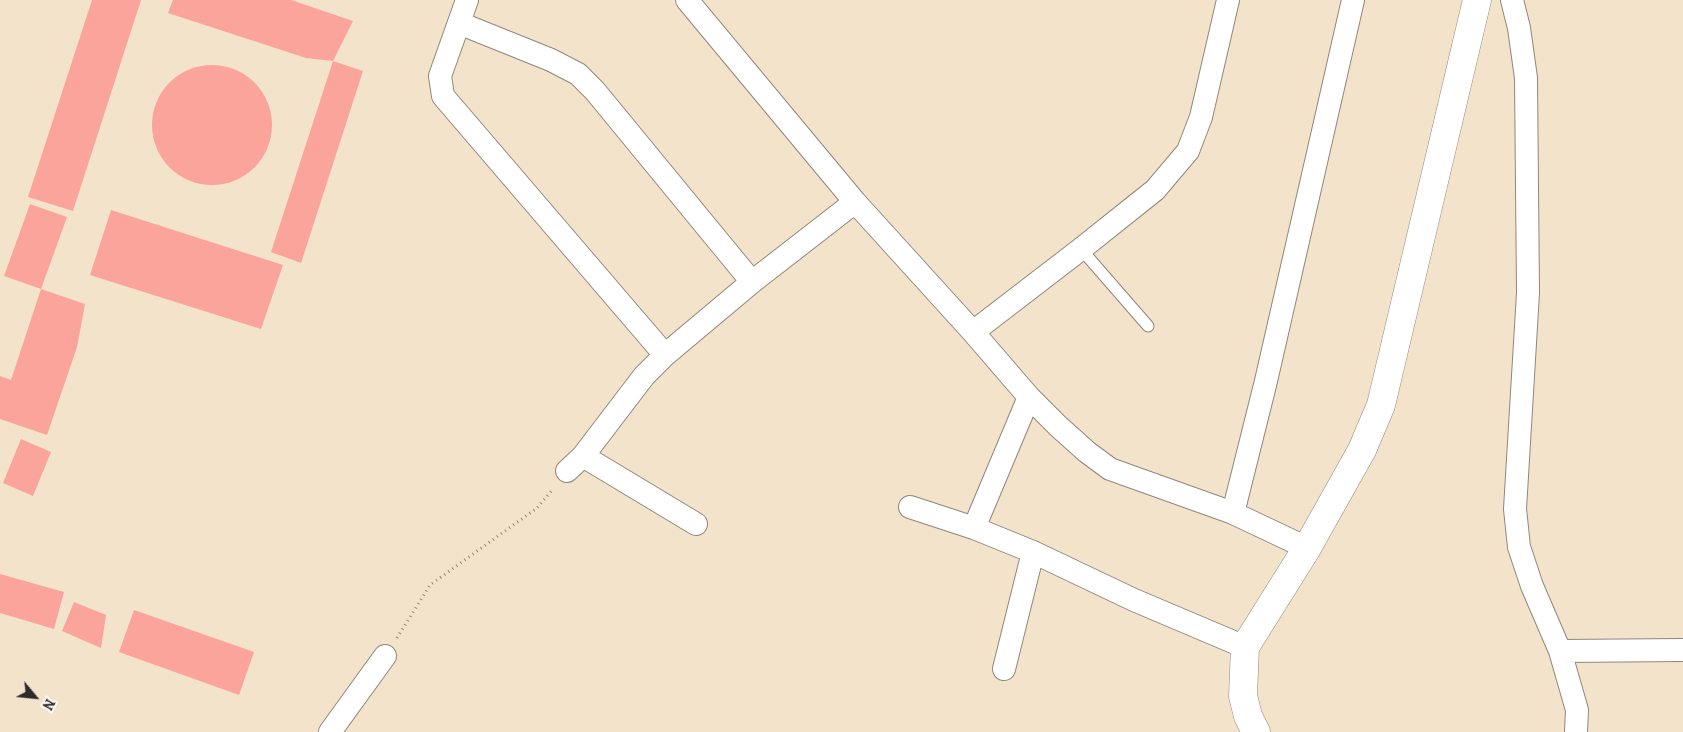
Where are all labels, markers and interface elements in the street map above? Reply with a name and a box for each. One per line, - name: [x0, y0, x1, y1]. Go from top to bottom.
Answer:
- north arrow: [10, 672, 60, 722]
- text: N: [38, 695, 59, 713]

